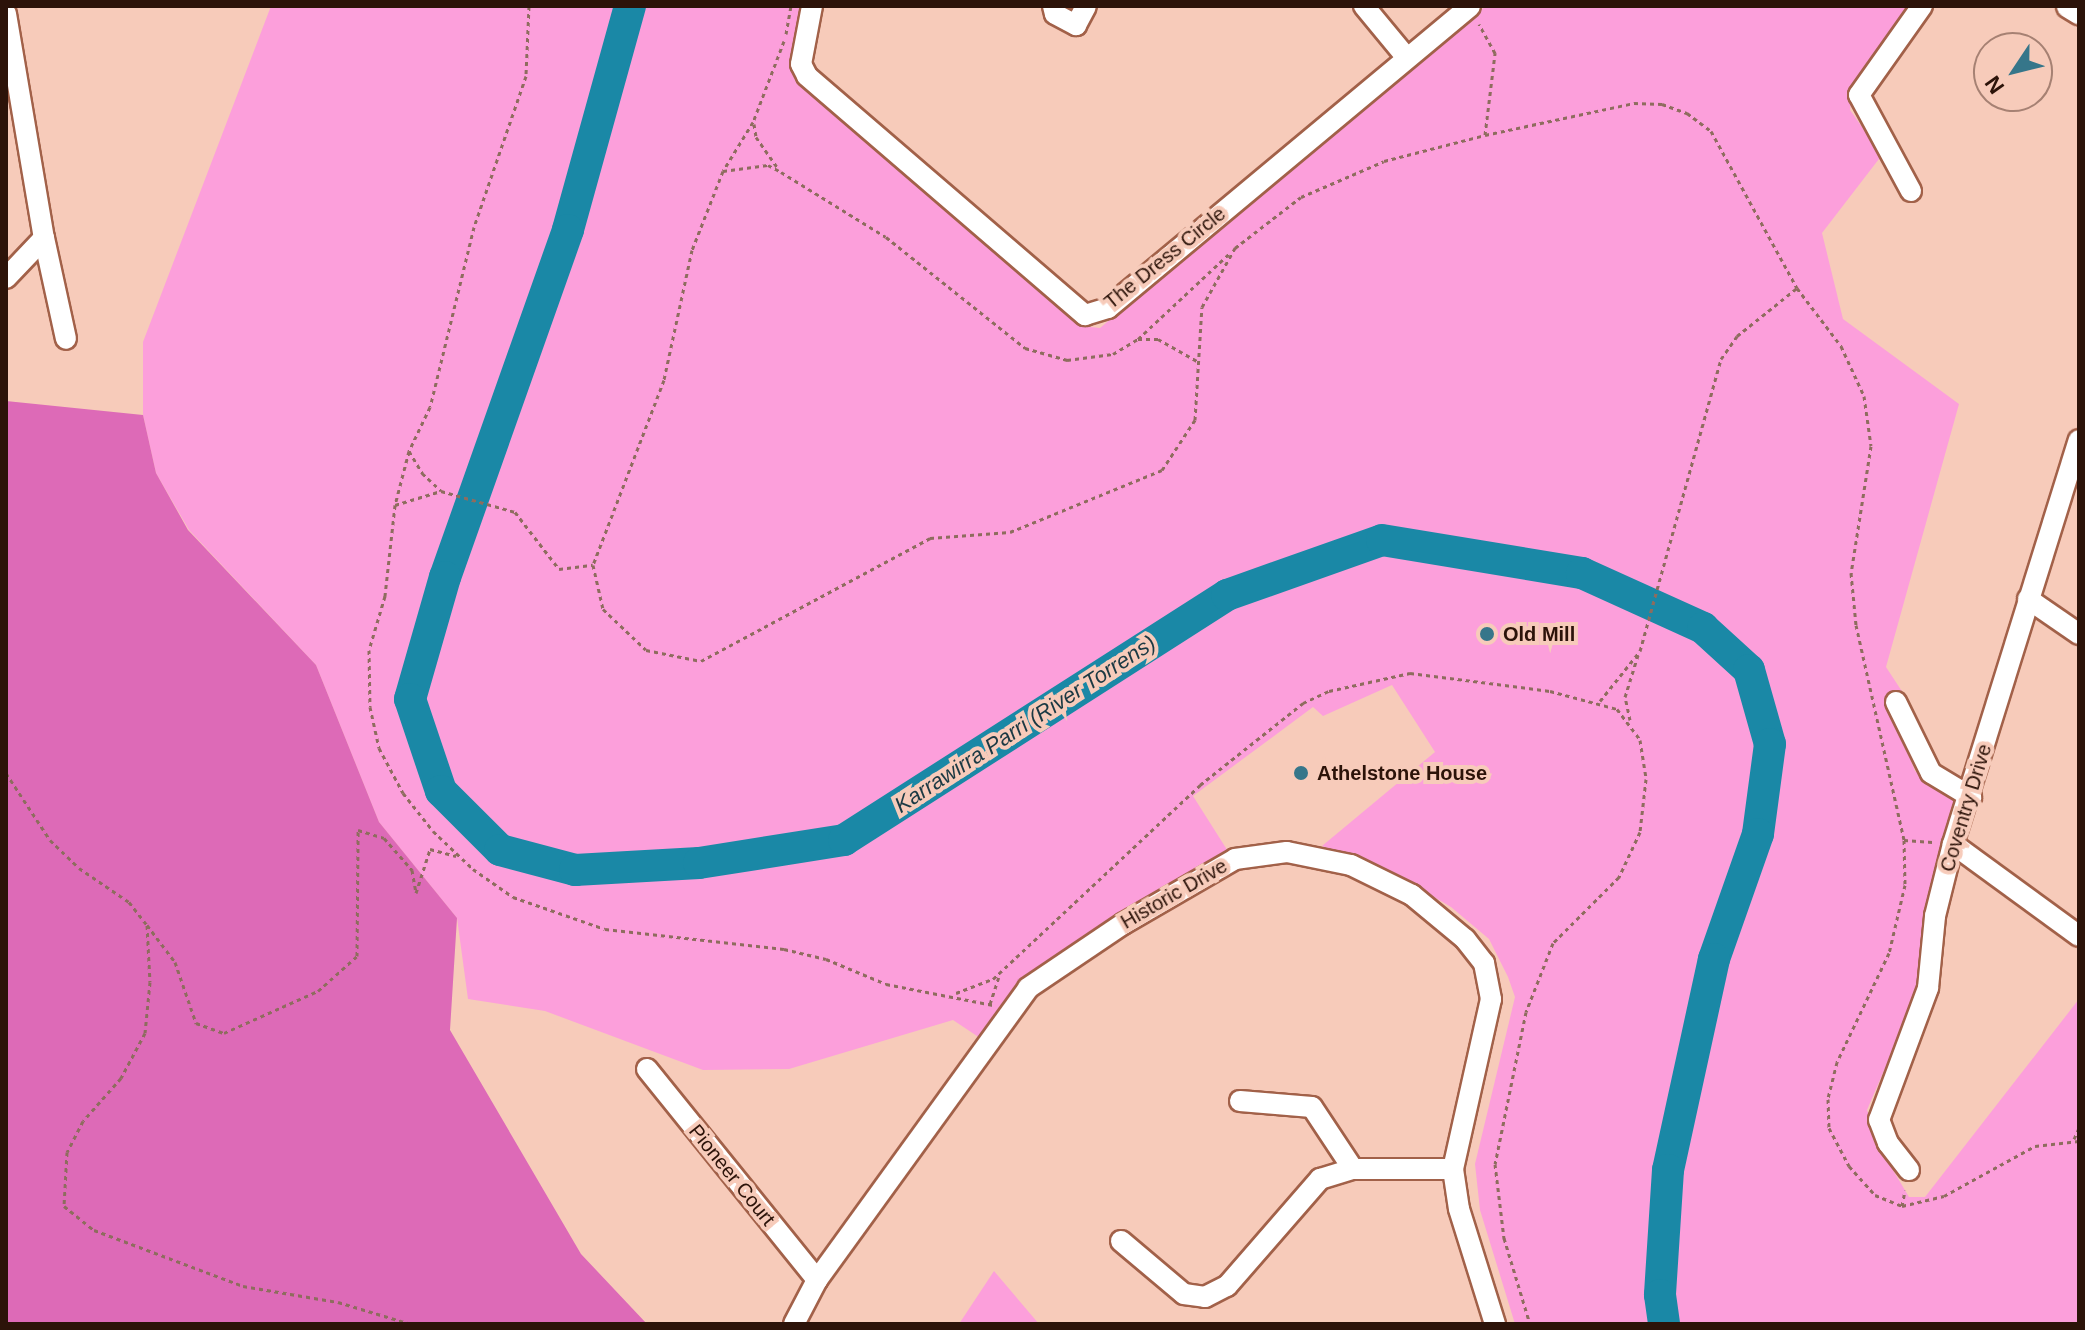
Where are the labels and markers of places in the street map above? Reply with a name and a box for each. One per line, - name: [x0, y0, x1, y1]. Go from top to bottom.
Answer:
- place label: Old Mill: [1503, 622, 1575, 646]
- marker: Old Mill: [1478, 625, 1496, 643]
- place label: Athelstone House: [1317, 761, 1487, 785]
- marker: Athelstone House: [1292, 764, 1310, 782]

